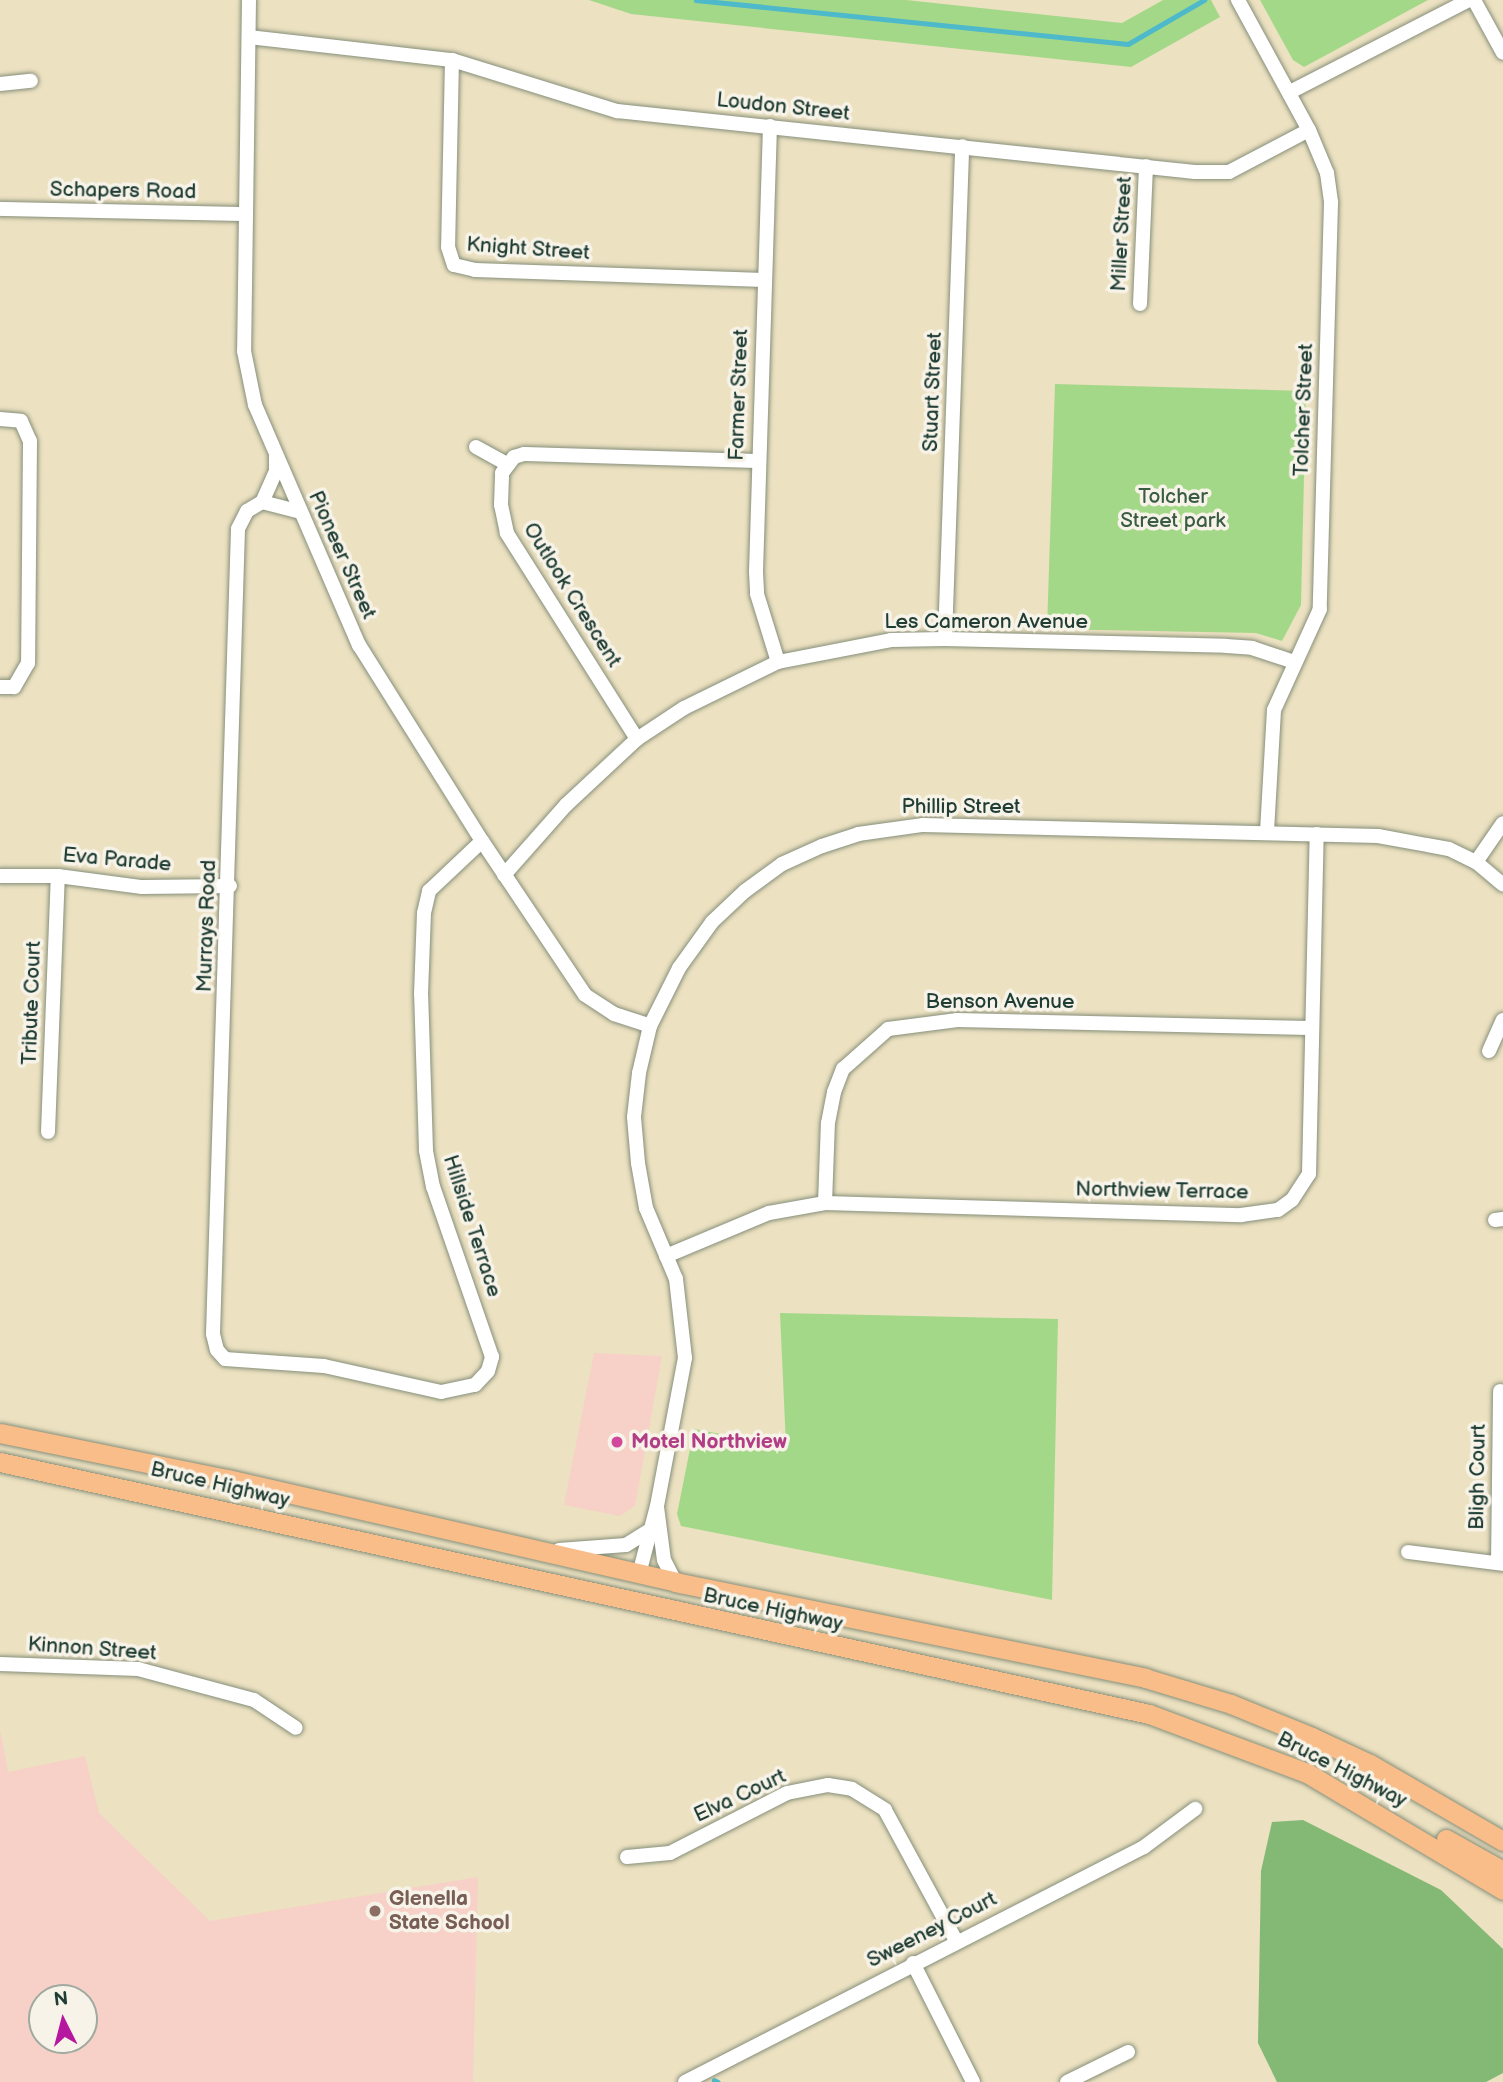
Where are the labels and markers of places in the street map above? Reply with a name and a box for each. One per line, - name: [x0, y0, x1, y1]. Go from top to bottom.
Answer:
- place label: Motel Northview: [631, 1429, 787, 1455]
- marker: Motel Northview: [609, 1434, 625, 1450]
- place label: Glenella State School: [389, 1886, 510, 1936]
- marker: Glenella State School: [367, 1903, 383, 1919]

